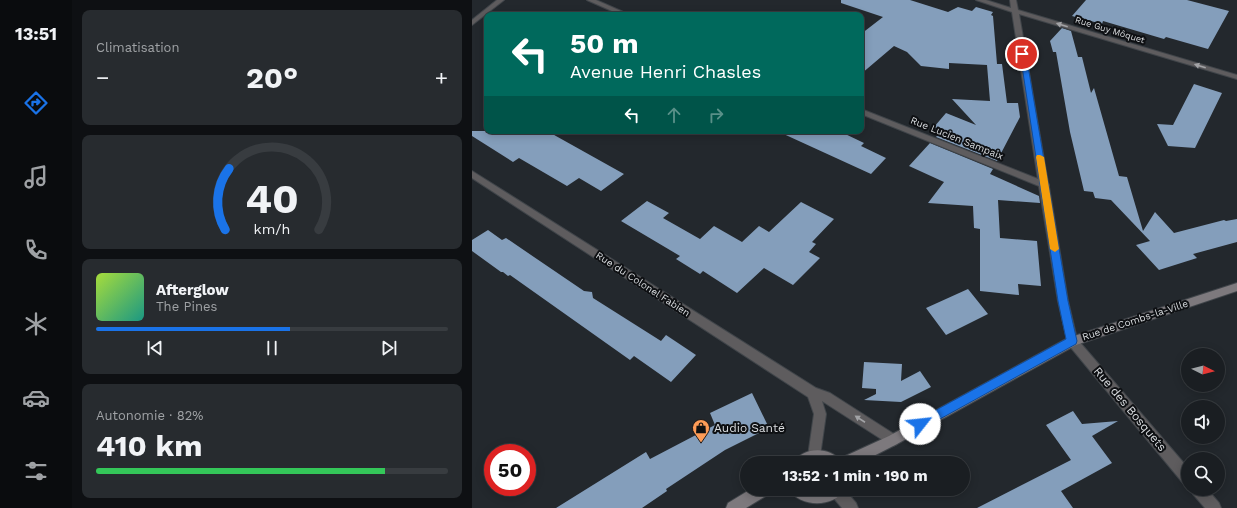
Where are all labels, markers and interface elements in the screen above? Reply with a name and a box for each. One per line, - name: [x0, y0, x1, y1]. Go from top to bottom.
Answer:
- street label: Rue Guy Môquet: [1074, 15, 1146, 45]
- one-way arrow: [1055, 22, 1067, 28]
- text: 13:51: [15, 23, 57, 44]
- text: 50 m: [570, 27, 639, 60]
- icon: left: [504, 28, 556, 80]
- pin: [1005, 37, 1039, 71]
- text: Climatisation: [96, 40, 179, 55]
- icon: arrive: [1011, 43, 1033, 65]
- text: 20°: [246, 60, 298, 95]
- text: Avenue Henri Chasles: [570, 61, 761, 82]
- one-way arrow: [1193, 63, 1205, 69]
- text: −: [96, 65, 109, 90]
- text: +: [435, 65, 448, 90]
- icon: directions: [22, 89, 50, 117]
- icon: left: [621, 104, 643, 126]
- icon: ahead: [663, 104, 685, 126]
- icon: right: [705, 104, 727, 126]
- street label: Rue Lucien Sampaix: [909, 114, 1005, 162]
- icon: music: [22, 163, 50, 191]
- text: 40: [245, 174, 299, 223]
- text: km/h: [254, 220, 290, 236]
- icon: phone: [22, 236, 50, 264]
- street label: Rue du Colonel Fabien: [594, 249, 692, 319]
- text: Afterglow: [156, 281, 229, 299]
- street label: Rue de Combs-la-Ville: [1081, 298, 1189, 342]
- text: The Pines: [156, 299, 217, 314]
- icon: climate: [22, 310, 50, 338]
- icon: previous: [144, 337, 166, 359]
- icon: pause: [261, 337, 283, 359]
- icon: next: [378, 337, 400, 359]
- north arrow: [1181, 348, 1225, 392]
- map controls: [1181, 348, 1225, 496]
- street label: Rue des Bosquets: [1091, 364, 1169, 454]
- icon: car: [22, 384, 50, 412]
- button: sound: [1181, 400, 1225, 444]
- position arrow: [899, 403, 941, 445]
- text: Autonomie · 82%: [96, 408, 203, 423]
- one-way arrow: [855, 415, 865, 423]
- shop icon: Audio Santé: [691, 418, 711, 443]
- place label: Audio Santé: [714, 421, 785, 435]
- text: 410 km: [96, 428, 202, 463]
- speed limit sign: 50: [484, 444, 536, 496]
- button: search: [1181, 452, 1225, 496]
- icon: filters: [22, 457, 50, 485]
- text: 13:52 · 1 min · 190 m: [782, 467, 928, 485]

